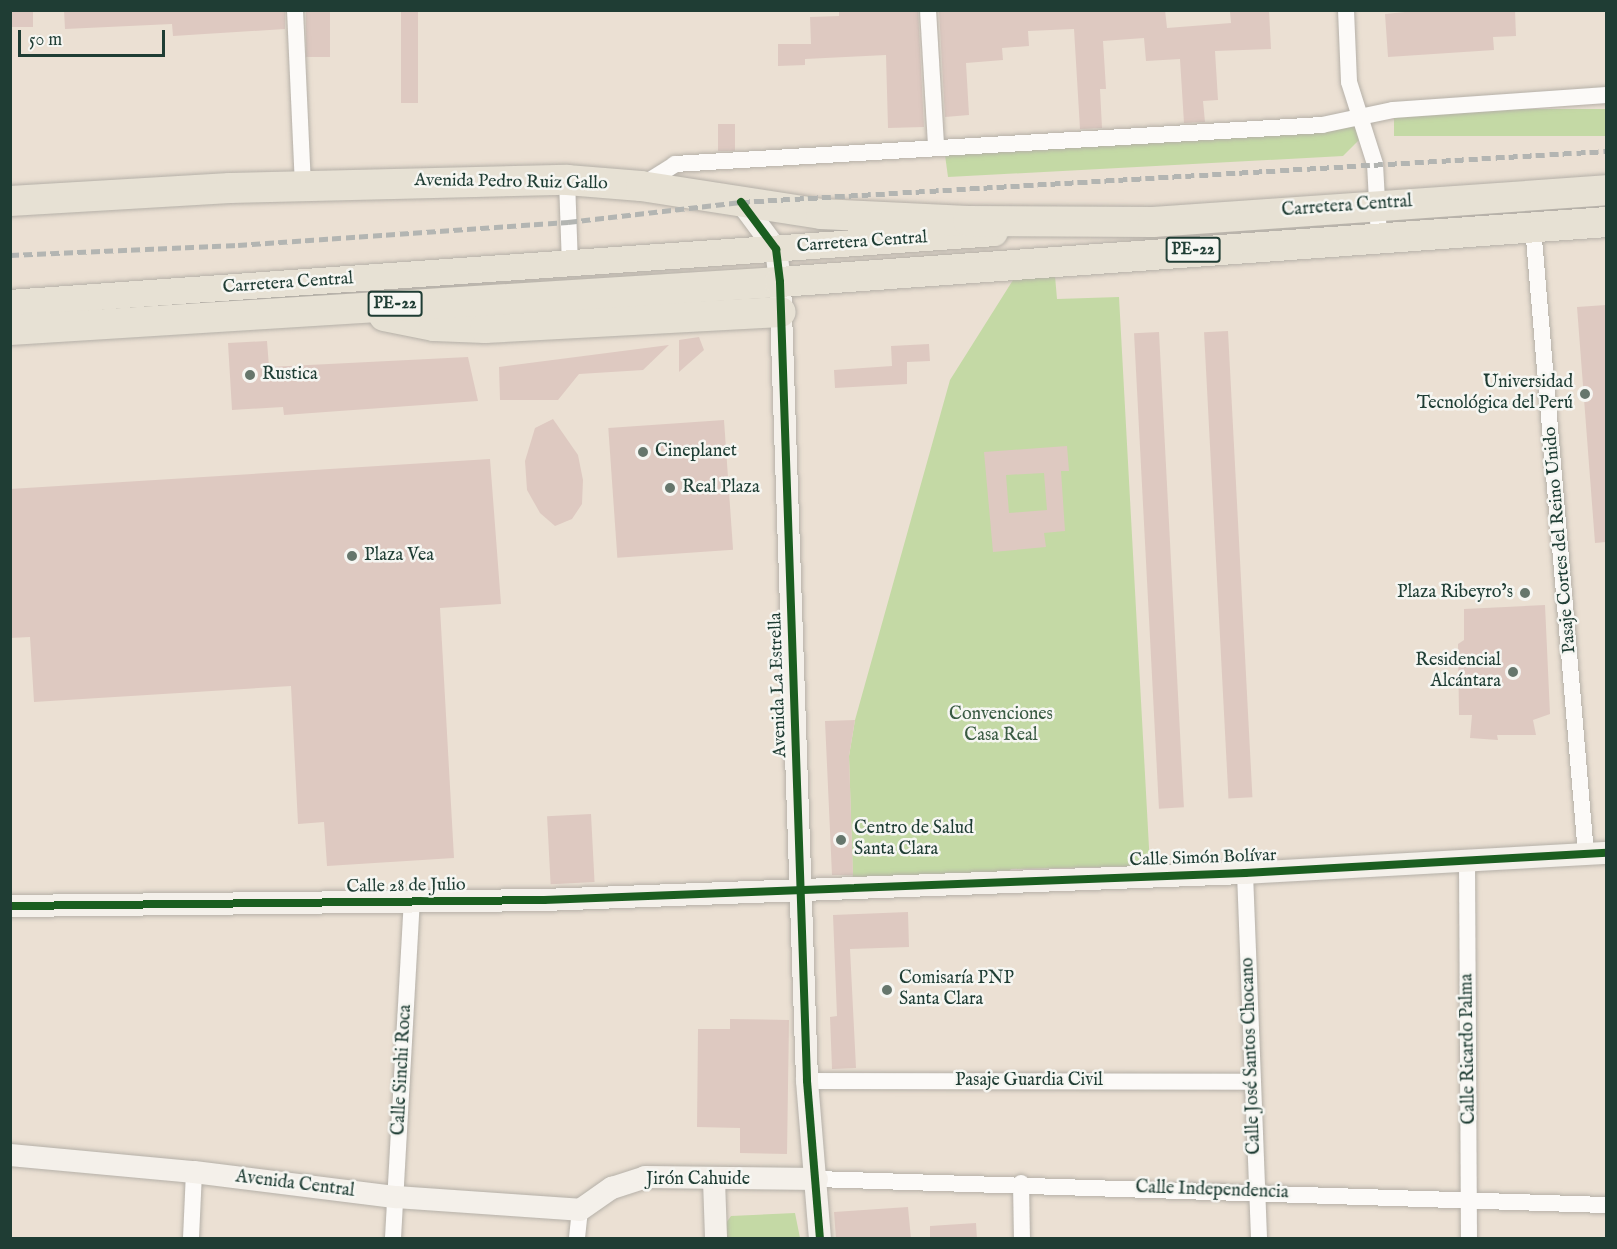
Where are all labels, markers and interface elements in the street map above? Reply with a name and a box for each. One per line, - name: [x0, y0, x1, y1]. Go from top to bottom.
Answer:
- scale bar: [21, 18, 168, 56]
- text: 50 m: [29, 29, 62, 52]
- street label: Avenida Pedro Ruiz Gallo: [414, 171, 608, 195]
- street label: Carretera Central: [1281, 192, 1413, 222]
- street label: Carretera Central: [796, 228, 928, 258]
- road number: PE-22: [1164, 237, 1222, 263]
- street label: Carretera Central: [222, 269, 354, 299]
- road number: PE-22: [366, 291, 424, 317]
- place label: Rustica: [262, 364, 318, 386]
- marker: Rustica: [243, 368, 257, 382]
- place label: Universidad Tecnológica del Perú: [1417, 373, 1573, 416]
- marker: Universidad Tecnológica del Perú: [1578, 387, 1592, 401]
- street label: Pasaje Cortes del Reino Unido: [1540, 426, 1582, 654]
- place label: Cineplanet: [655, 441, 737, 463]
- marker: Cineplanet: [636, 445, 650, 459]
- place label: Real Plaza: [682, 477, 760, 499]
- marker: Real Plaza: [663, 481, 677, 495]
- place label: Plaza Vea: [364, 545, 434, 567]
- marker: Plaza Vea: [345, 549, 359, 563]
- place label: Plaza Ribeyro’s: [1397, 582, 1513, 604]
- marker: Plaza Ribeyro’s: [1518, 586, 1532, 600]
- street label: Avenida La Estrella: [766, 612, 792, 758]
- place label: Residencial Alcántara: [1415, 651, 1501, 694]
- marker: Residencial Alcántara: [1506, 665, 1520, 679]
- park label: Convenciones Casa Real: [949, 705, 1053, 748]
- place label: Centro de Salud Santa Clara: [854, 819, 974, 862]
- marker: Centro de Salud Santa Clara: [832, 831, 850, 849]
- street label: Calle Simón Bolívar: [1129, 846, 1277, 872]
- street label: Calle 28 de Julio: [346, 875, 466, 899]
- street label: Calle José Santos Chocano: [1238, 957, 1266, 1155]
- place label: Comisaría PNP Santa Clara: [899, 969, 1014, 1012]
- street label: Calle Ricardo Palma: [1457, 973, 1481, 1125]
- marker: Comisaría PNP Santa Clara: [880, 983, 894, 997]
- street label: Calle Sinchi Roca: [389, 1004, 417, 1136]
- street label: Pasaje Guardia Civil: [955, 1070, 1103, 1092]
- street label: Avenida Central: [234, 1167, 356, 1203]
- street label: Jirón Cahuide: [646, 1169, 750, 1191]
- street label: Calle Independencia: [1135, 1178, 1289, 1204]

